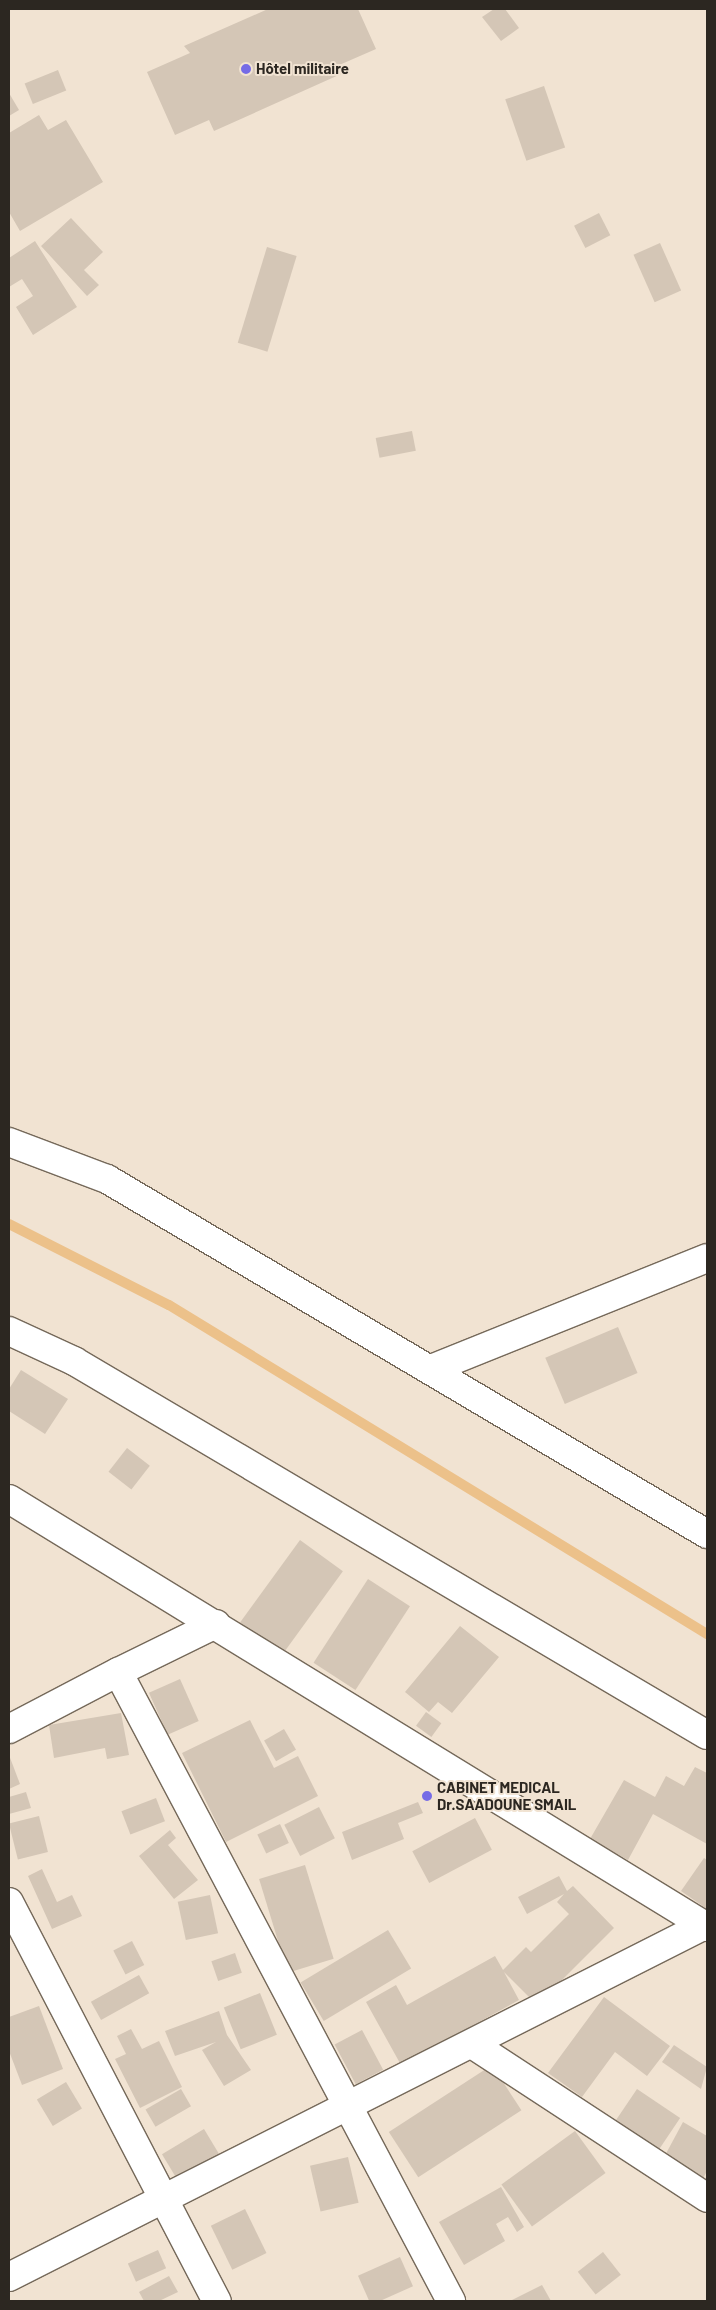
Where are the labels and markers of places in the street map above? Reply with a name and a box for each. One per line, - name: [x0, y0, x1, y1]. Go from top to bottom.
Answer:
- place label: Hôtel militaire: [256, 60, 349, 78]
- marker: Hôtel militaire: [240, 63, 252, 75]
- place label: CABINET MEDICAL Dr.SAADOUNE SMAIL: [437, 1778, 576, 1813]
- marker: CABINET MEDICAL Dr.SAADOUNE SMAIL: [421, 1790, 433, 1802]

